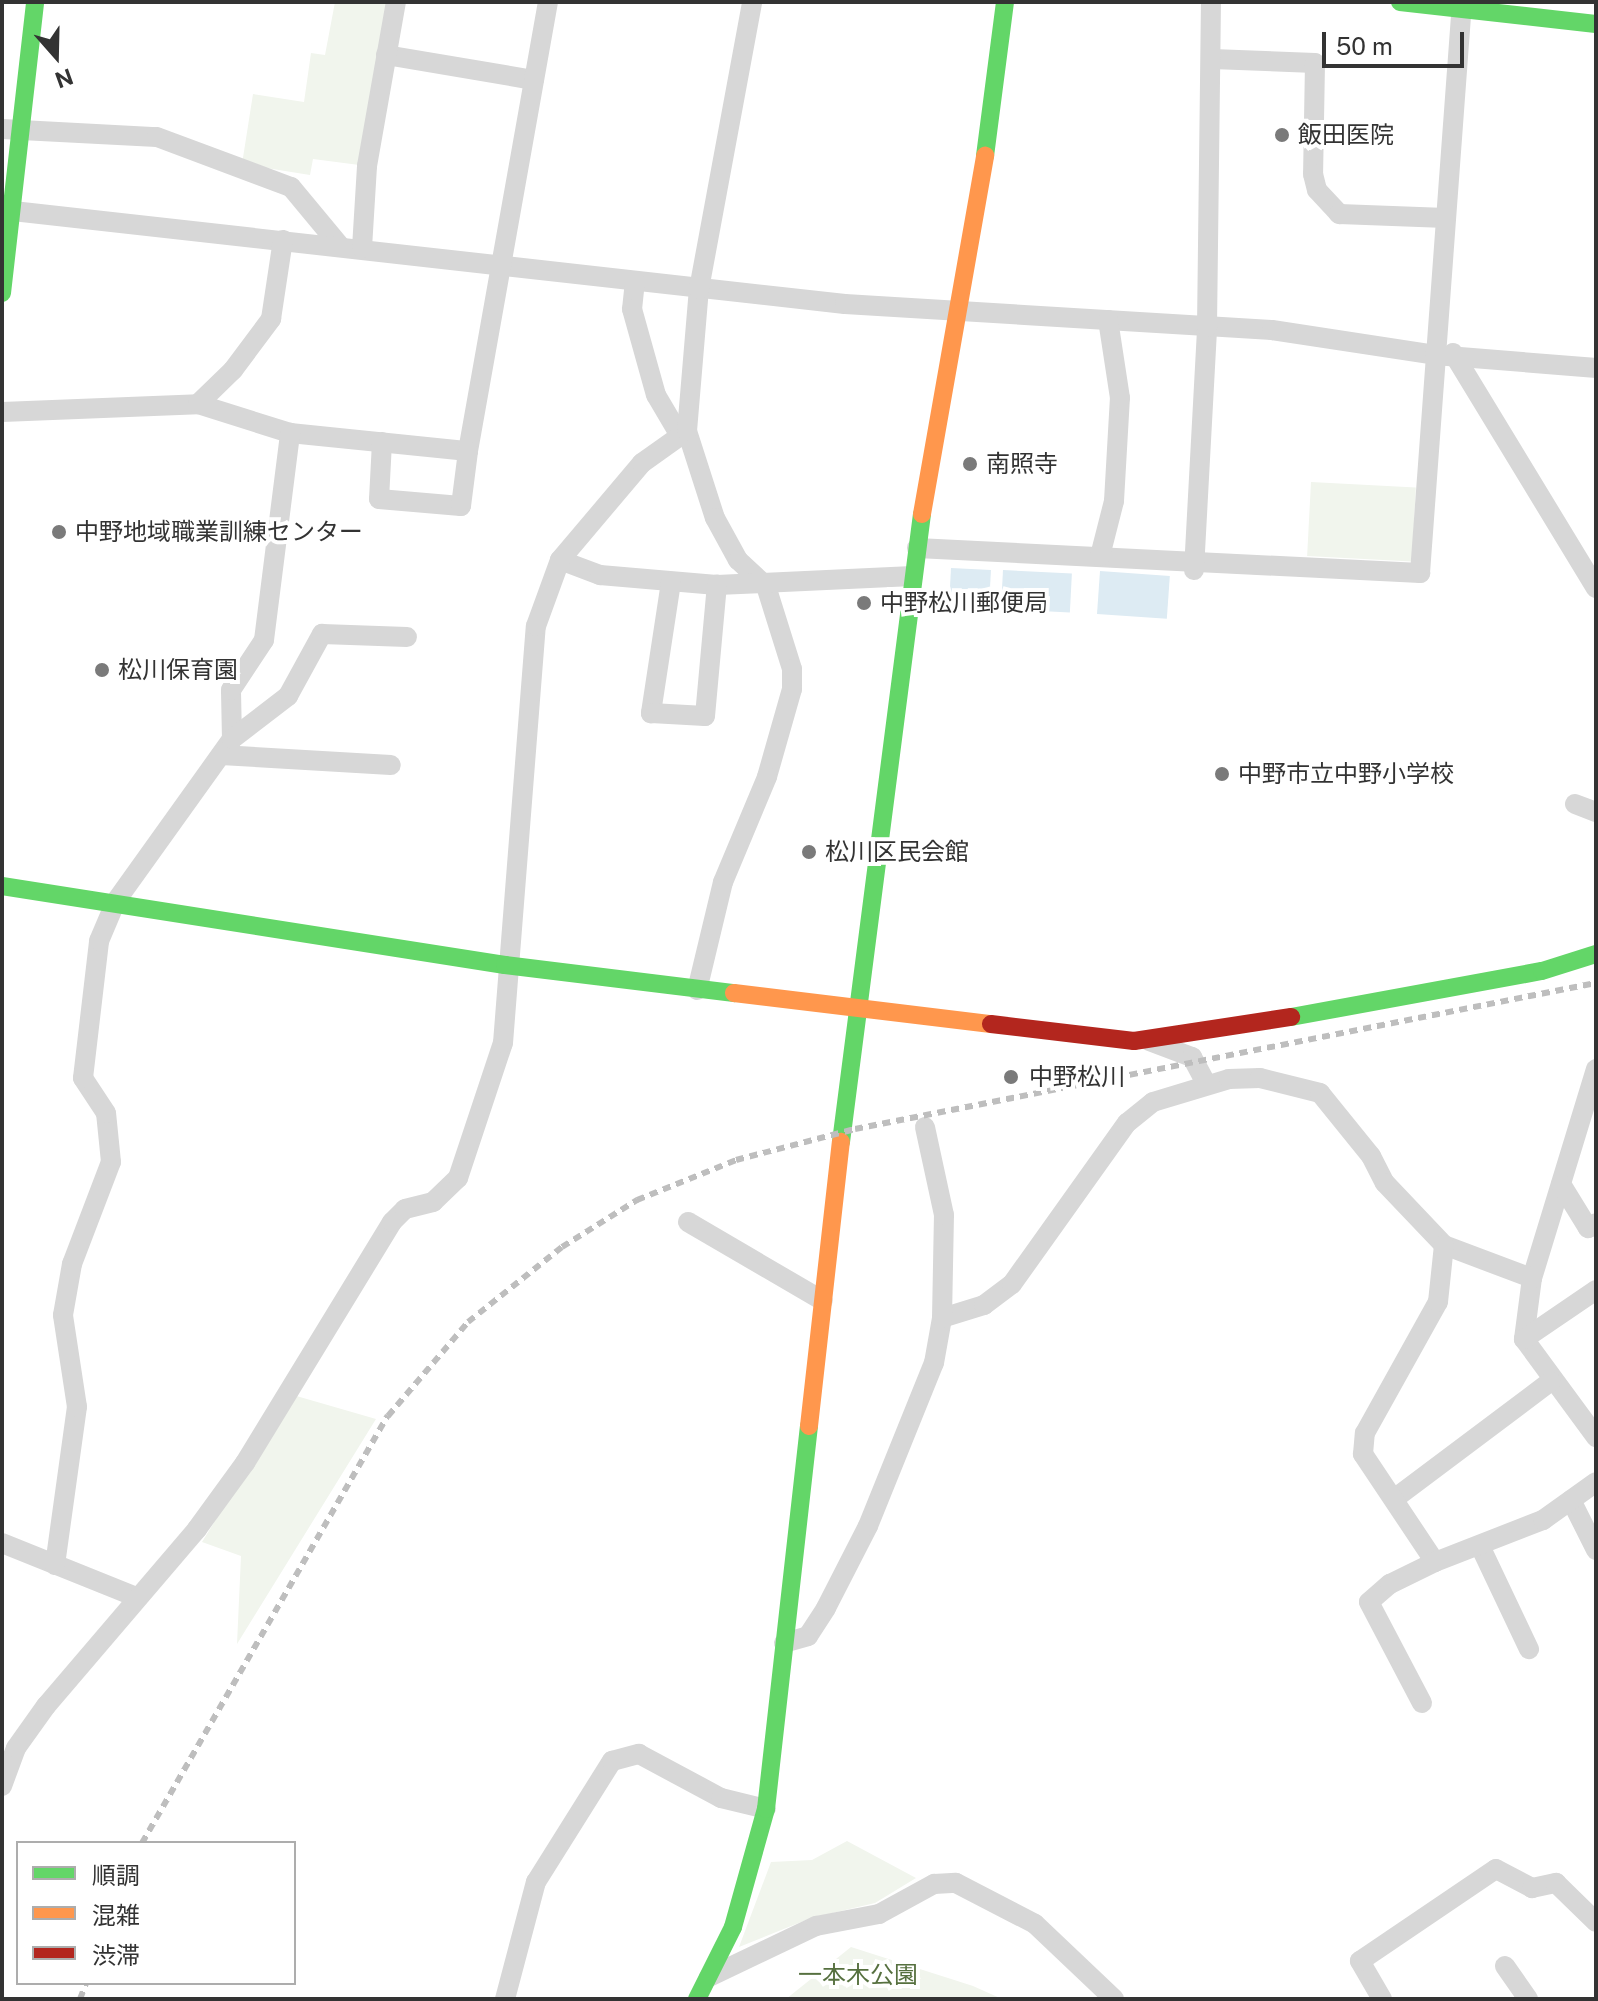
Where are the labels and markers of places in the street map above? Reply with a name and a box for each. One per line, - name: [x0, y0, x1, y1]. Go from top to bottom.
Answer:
- place label: 飯田医院: [1298, 121, 1394, 149]
- marker: 飯田医院: [1273, 126, 1291, 144]
- place label: 南照寺: [986, 450, 1058, 478]
- marker: 南照寺: [961, 455, 979, 473]
- place label: 中野地域職業訓練センター: [75, 518, 363, 546]
- marker: 中野地域職業訓練センター: [50, 523, 68, 541]
- place label: 中野松川郵便局: [880, 589, 1048, 617]
- marker: 中野松川郵便局: [855, 594, 873, 612]
- place label: 松川保育園: [118, 656, 238, 684]
- marker: 松川保育園: [93, 661, 111, 679]
- place label: 中野市立中野小学校: [1238, 760, 1454, 788]
- marker: 中野市立中野小学校: [1213, 765, 1231, 783]
- place label: 松川区民会館: [825, 838, 969, 866]
- marker: 松川区民会館: [800, 843, 818, 861]
- place label: 中野松川: [1029, 1063, 1125, 1091]
- marker: 中野松川: [1000, 1066, 1022, 1088]

